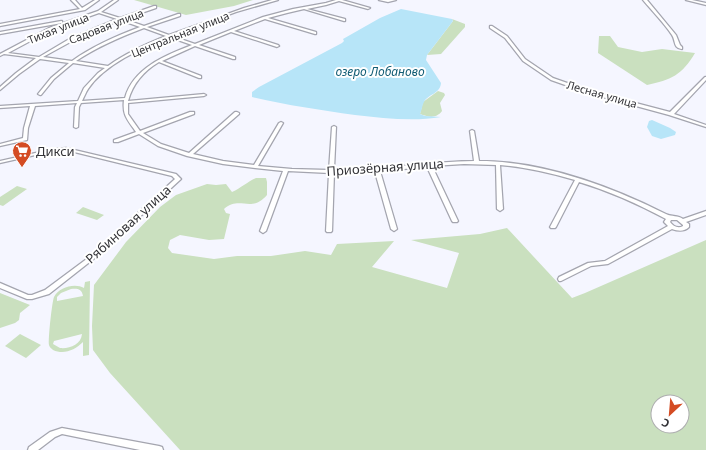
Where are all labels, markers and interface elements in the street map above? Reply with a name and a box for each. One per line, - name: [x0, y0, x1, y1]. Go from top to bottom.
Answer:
- street label: Садовая улица: [66, 5, 146, 47]
- street label: Центральная улица: [129, 7, 231, 61]
- street label: Тихая улица: [25, 9, 91, 47]
- water label: озеро Лобаново: [335, 63, 425, 80]
- street label: Лесная улица: [565, 77, 639, 111]
- supermarket icon: Дикси: [11, 140, 33, 168]
- place label: Дикси: [36, 142, 75, 160]
- street label: Приозёрная улица: [326, 154, 444, 180]
- street label: Рябиновая улица: [81, 181, 175, 267]
- north arrow: [650, 394, 690, 434]
- text: С: [659, 415, 672, 432]

